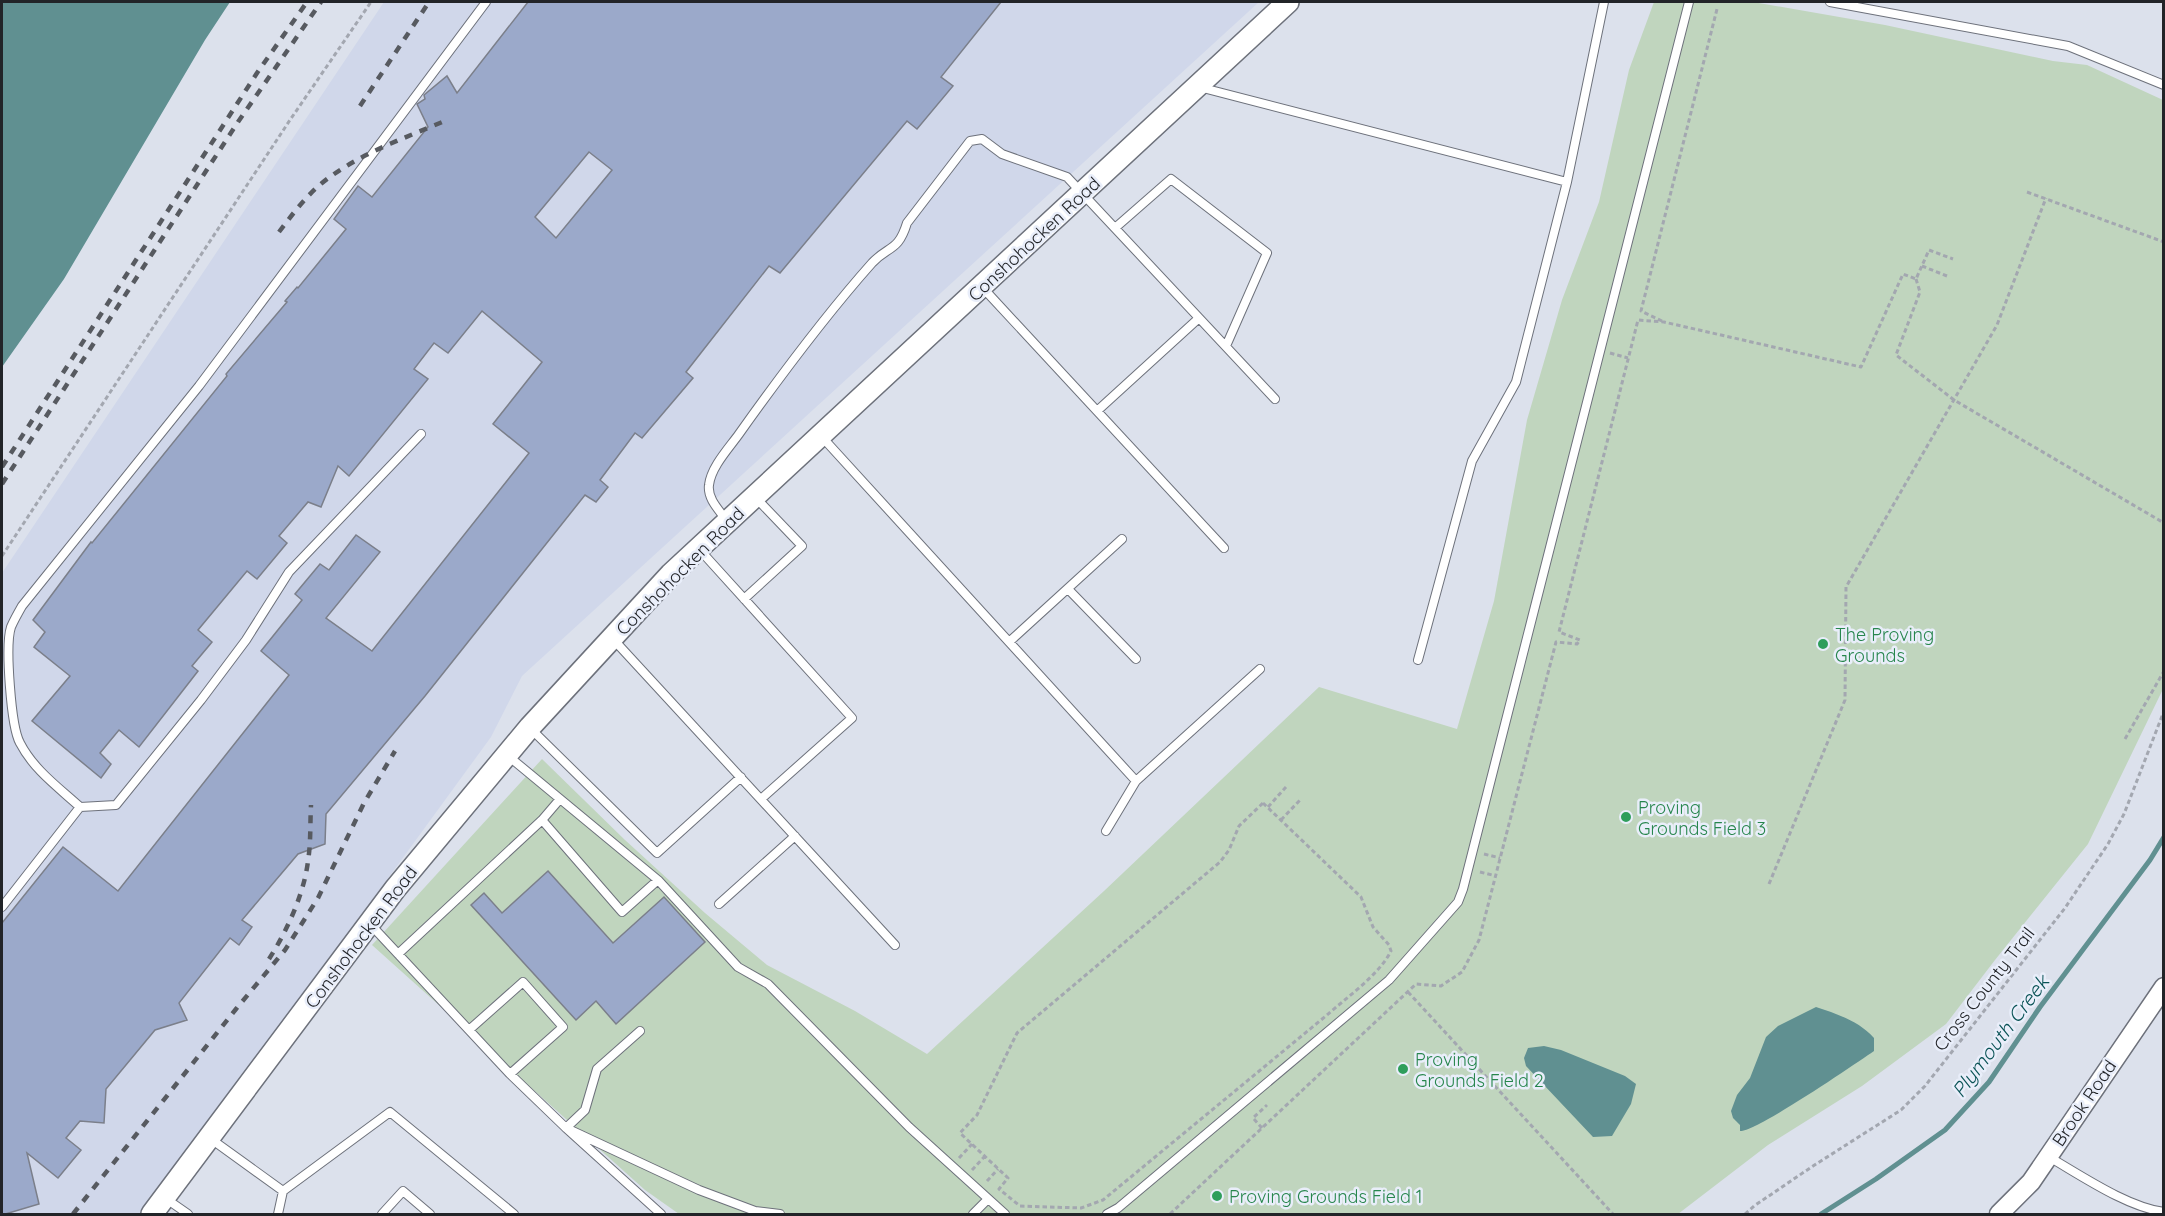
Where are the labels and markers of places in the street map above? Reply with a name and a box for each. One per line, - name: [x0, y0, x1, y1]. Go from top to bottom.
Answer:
- place label: The Proving Grounds: [1835, 623, 1934, 667]
- marker: The Proving Grounds: [1816, 637, 1830, 651]
- place label: Proving Grounds Field 3: [1638, 796, 1766, 840]
- marker: Proving Grounds Field 3: [1619, 810, 1633, 824]
- place label: Proving Grounds Field 2: [1415, 1048, 1544, 1092]
- marker: Proving Grounds Field 2: [1396, 1062, 1410, 1076]
- place label: Proving Grounds Field 1: [1229, 1185, 1422, 1208]
- marker: Proving Grounds Field 1: [1210, 1189, 1224, 1203]

